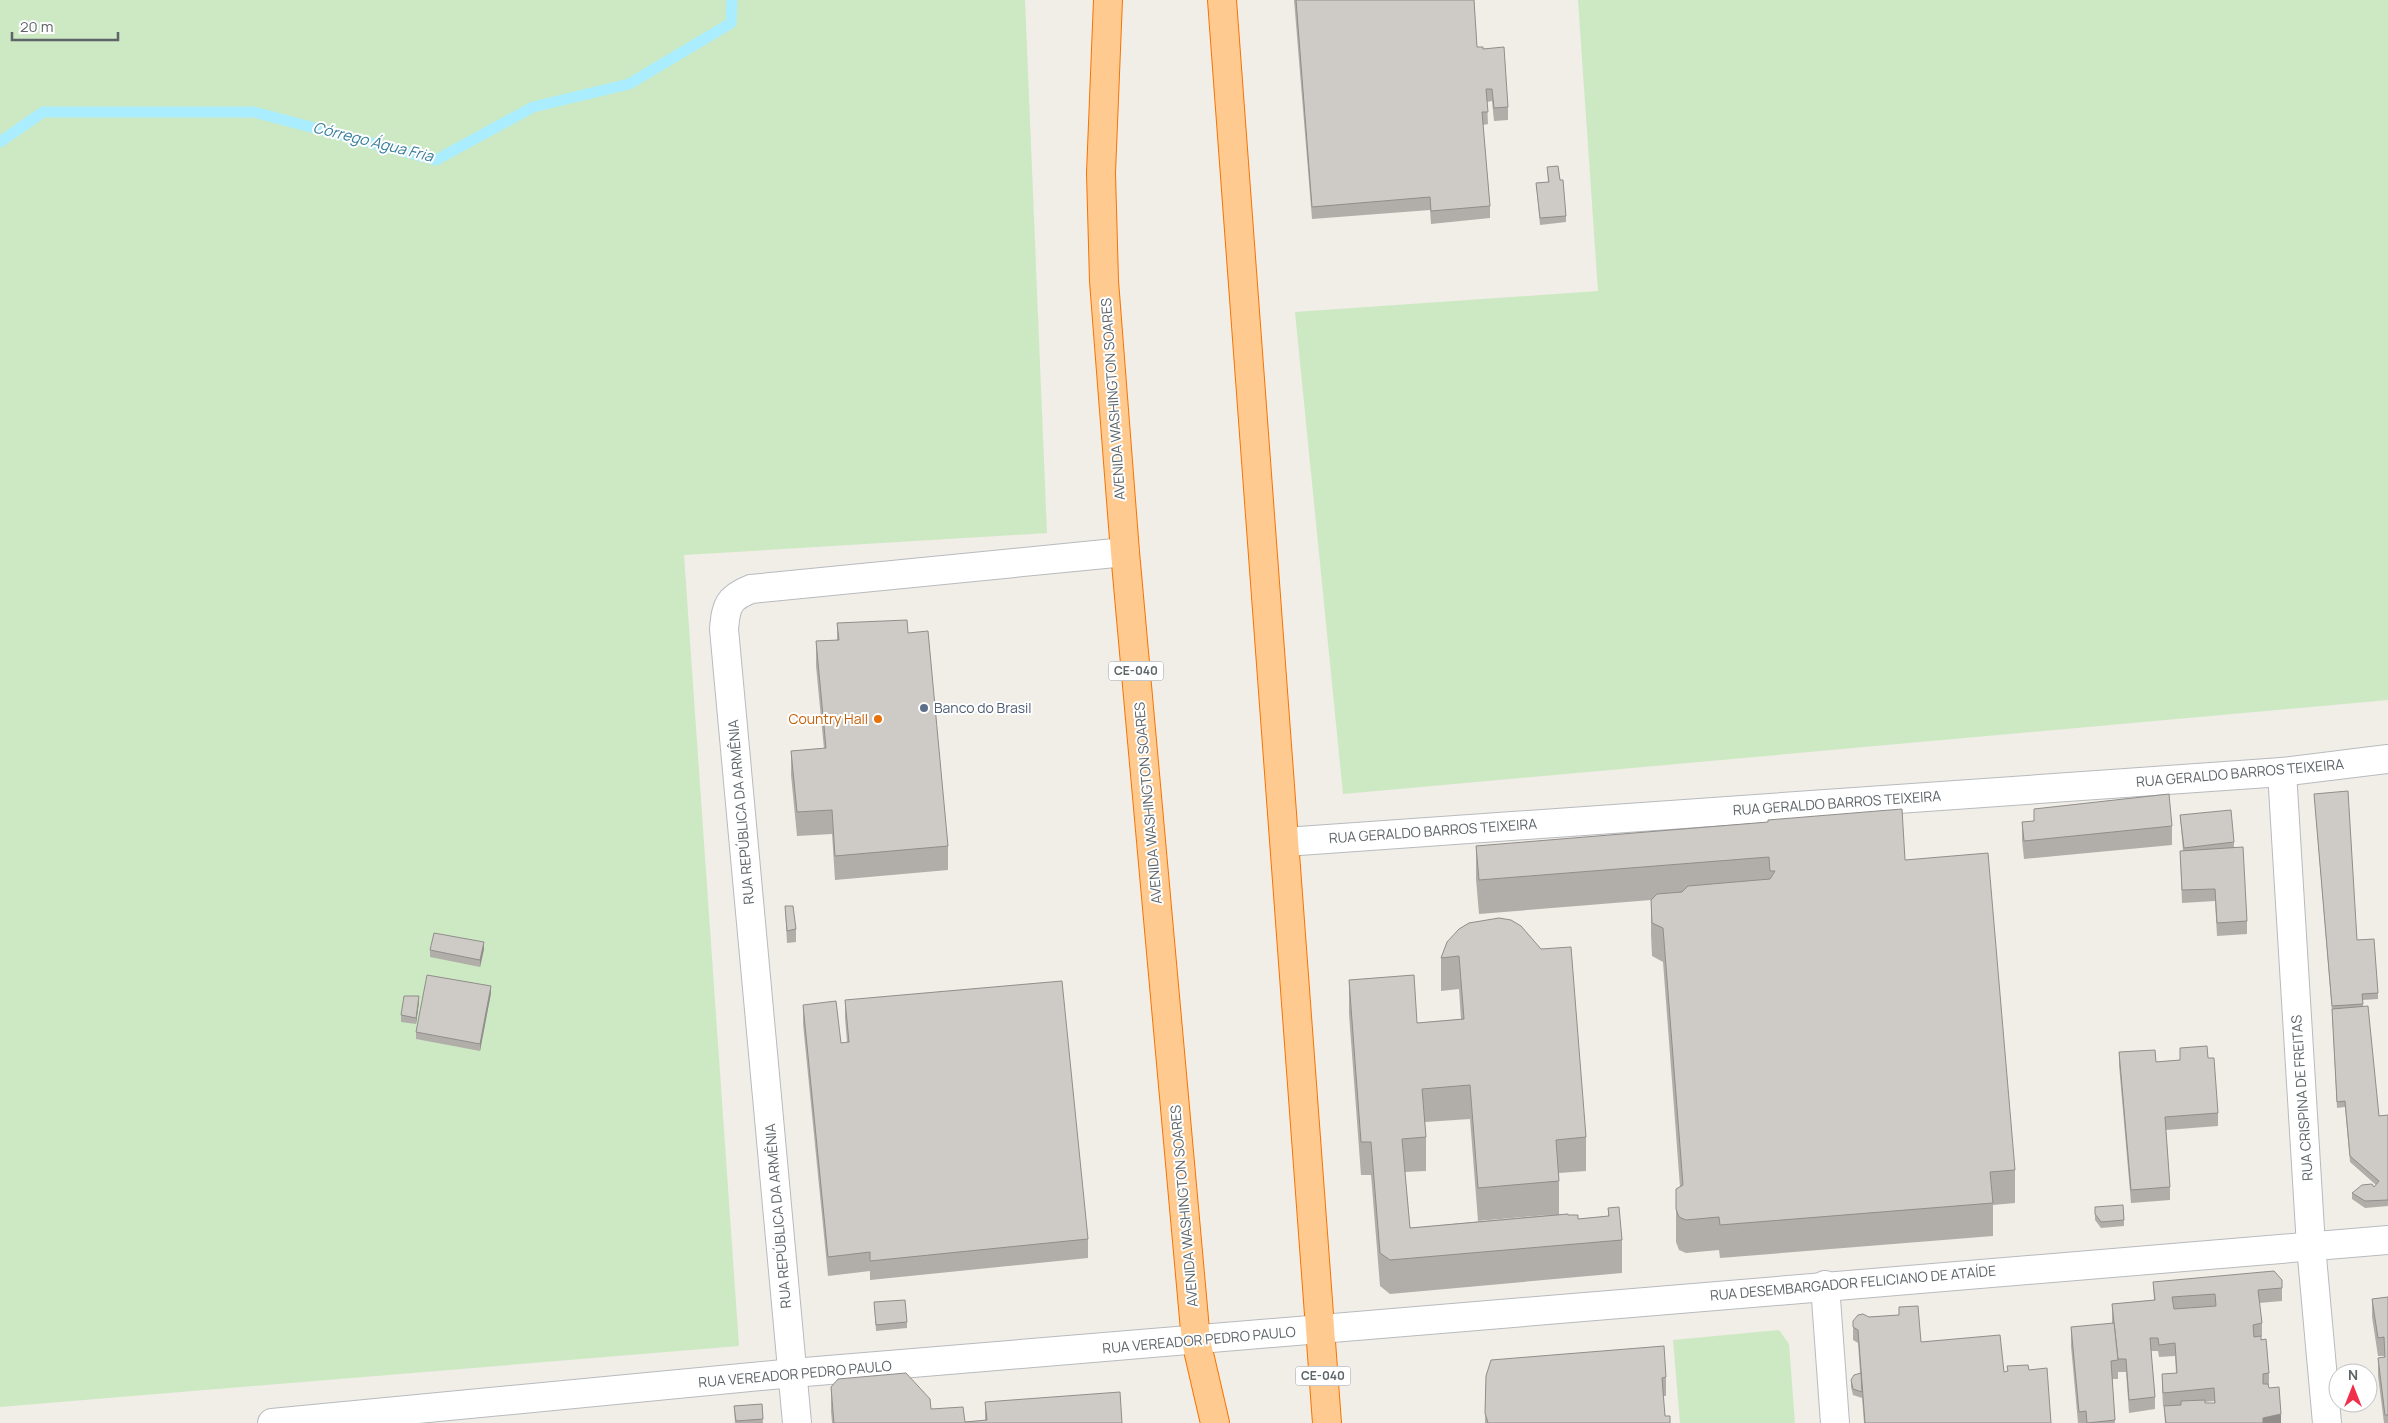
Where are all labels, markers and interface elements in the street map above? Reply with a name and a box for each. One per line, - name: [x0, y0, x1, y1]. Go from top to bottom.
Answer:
- scale bar: [12, 10, 119, 42]
- text: 20 m: [20, 16, 53, 37]
- water label: Córrego Água Fria: [311, 116, 436, 167]
- street label: AVENIDA WASHINGTON SOARES: [1096, 297, 1129, 501]
- road number: CE-040: [1108, 661, 1164, 680]
- place label: Banco do Brasil: [934, 698, 1032, 717]
- street label: AVENIDA WASHINGTON SOARES: [1129, 701, 1166, 905]
- marker: Banco do Brasil: [918, 702, 930, 714]
- place label: Country Hall: [788, 709, 868, 728]
- marker: Country Hall: [872, 713, 884, 725]
- street label: RUA REPÚBLICA DA ARMÊNIA: [723, 719, 758, 905]
- street label: RUA GERALDO BARROS TEIXEIRA: [2135, 754, 2345, 791]
- street label: RUA GERALDO BARROS TEIXEIRA: [1732, 786, 1942, 819]
- street label: RUA GERALDO BARROS TEIXEIRA: [1328, 814, 1538, 847]
- street label: RUA CRISPINA DE FREITAS: [2286, 1014, 2317, 1182]
- street label: AVENIDA WASHINGTON SOARES: [1165, 1104, 1202, 1308]
- street label: RUA REPÚBLICA DA ARMÊNIA: [760, 1123, 795, 1309]
- street label: RUA DESEMBARGADOR FELICIANO DE ATAÍDE: [1709, 1261, 1997, 1304]
- street label: RUA VEREADOR PEDRO PAULO: [1102, 1322, 1296, 1357]
- street label: RUA VEREADOR PEDRO PAULO: [698, 1356, 892, 1391]
- north arrow: [2328, 1363, 2378, 1413]
- text: N: [2348, 1365, 2358, 1384]
- road number: CE-040: [1296, 1366, 1350, 1385]

